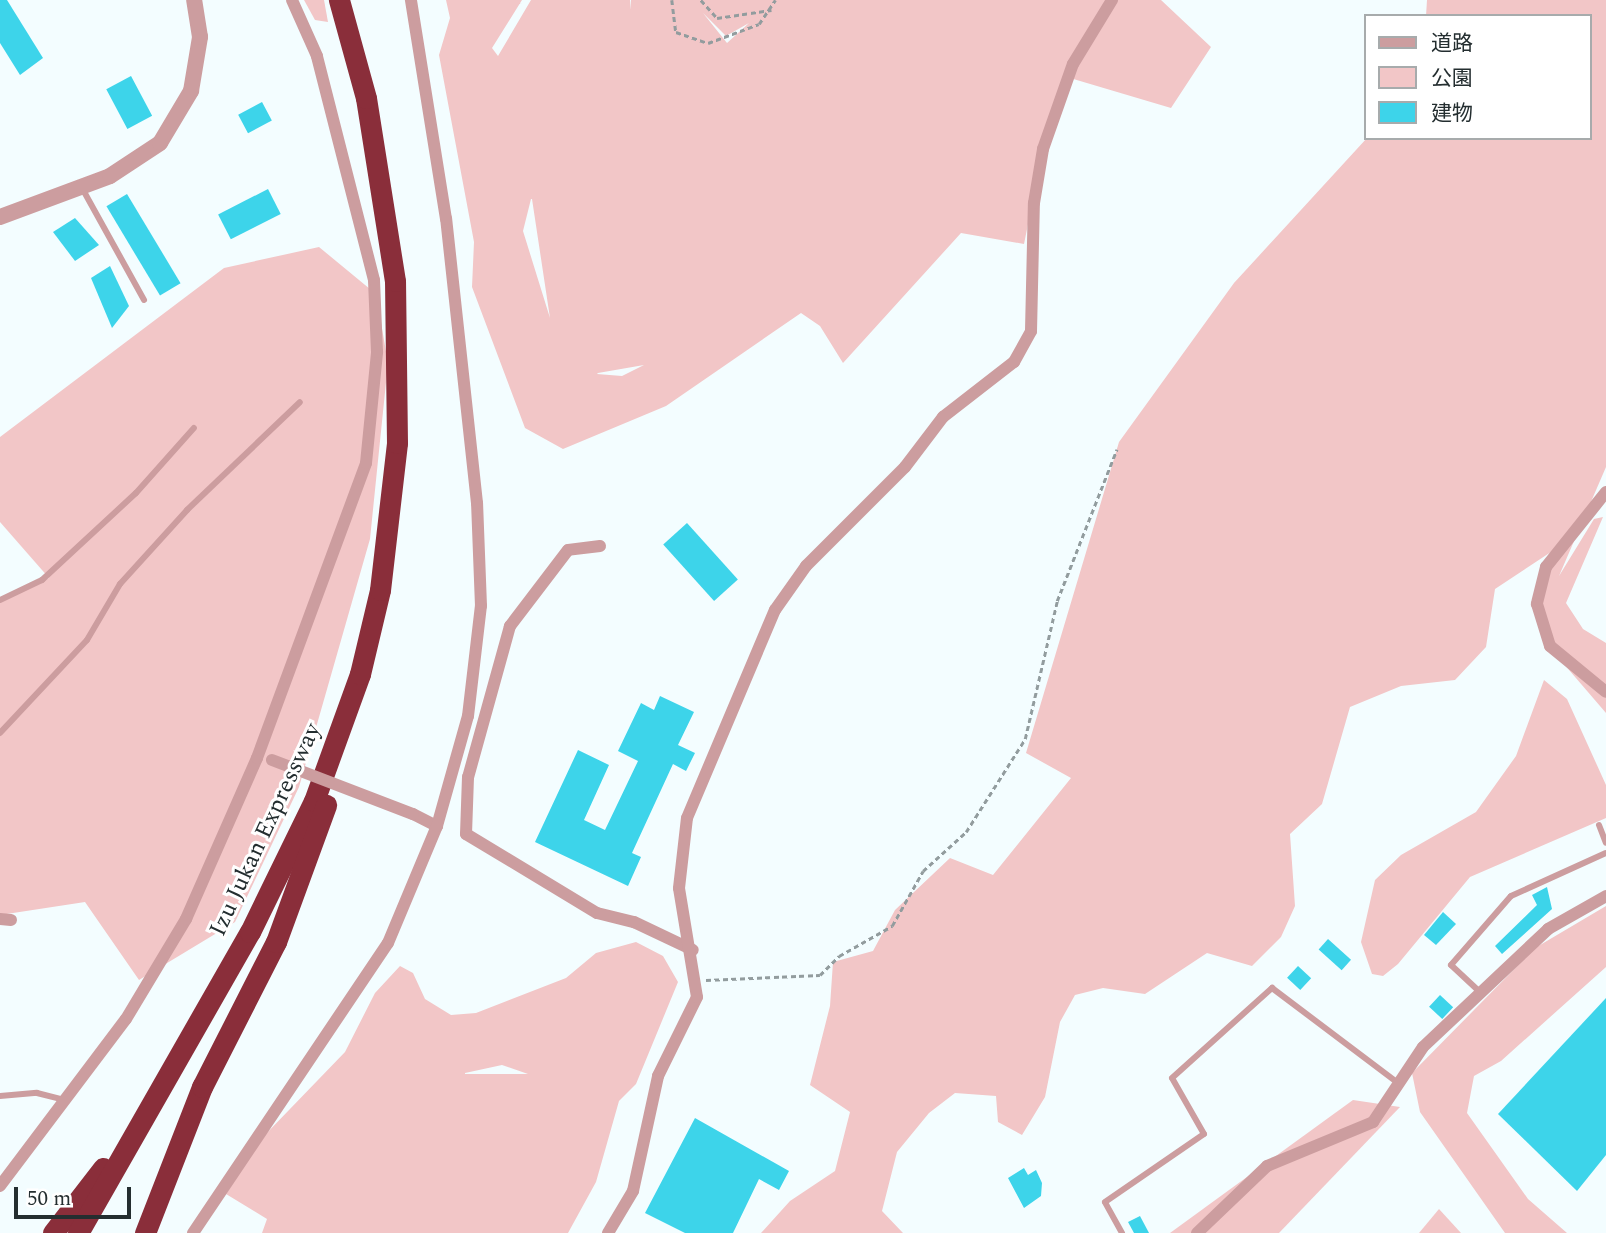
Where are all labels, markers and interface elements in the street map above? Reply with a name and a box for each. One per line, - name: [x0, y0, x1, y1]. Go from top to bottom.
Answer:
- legend: [1364, 14, 1592, 140]
- text: 道路: [1431, 28, 1473, 60]
- text: 公園: [1431, 63, 1473, 95]
- text: 建物: [1431, 98, 1473, 130]
- street label: Izu Jukan Expressway: [204, 719, 328, 941]
- scale bar: [18, 1174, 135, 1218]
- text: 50 m: [27, 1183, 71, 1215]

